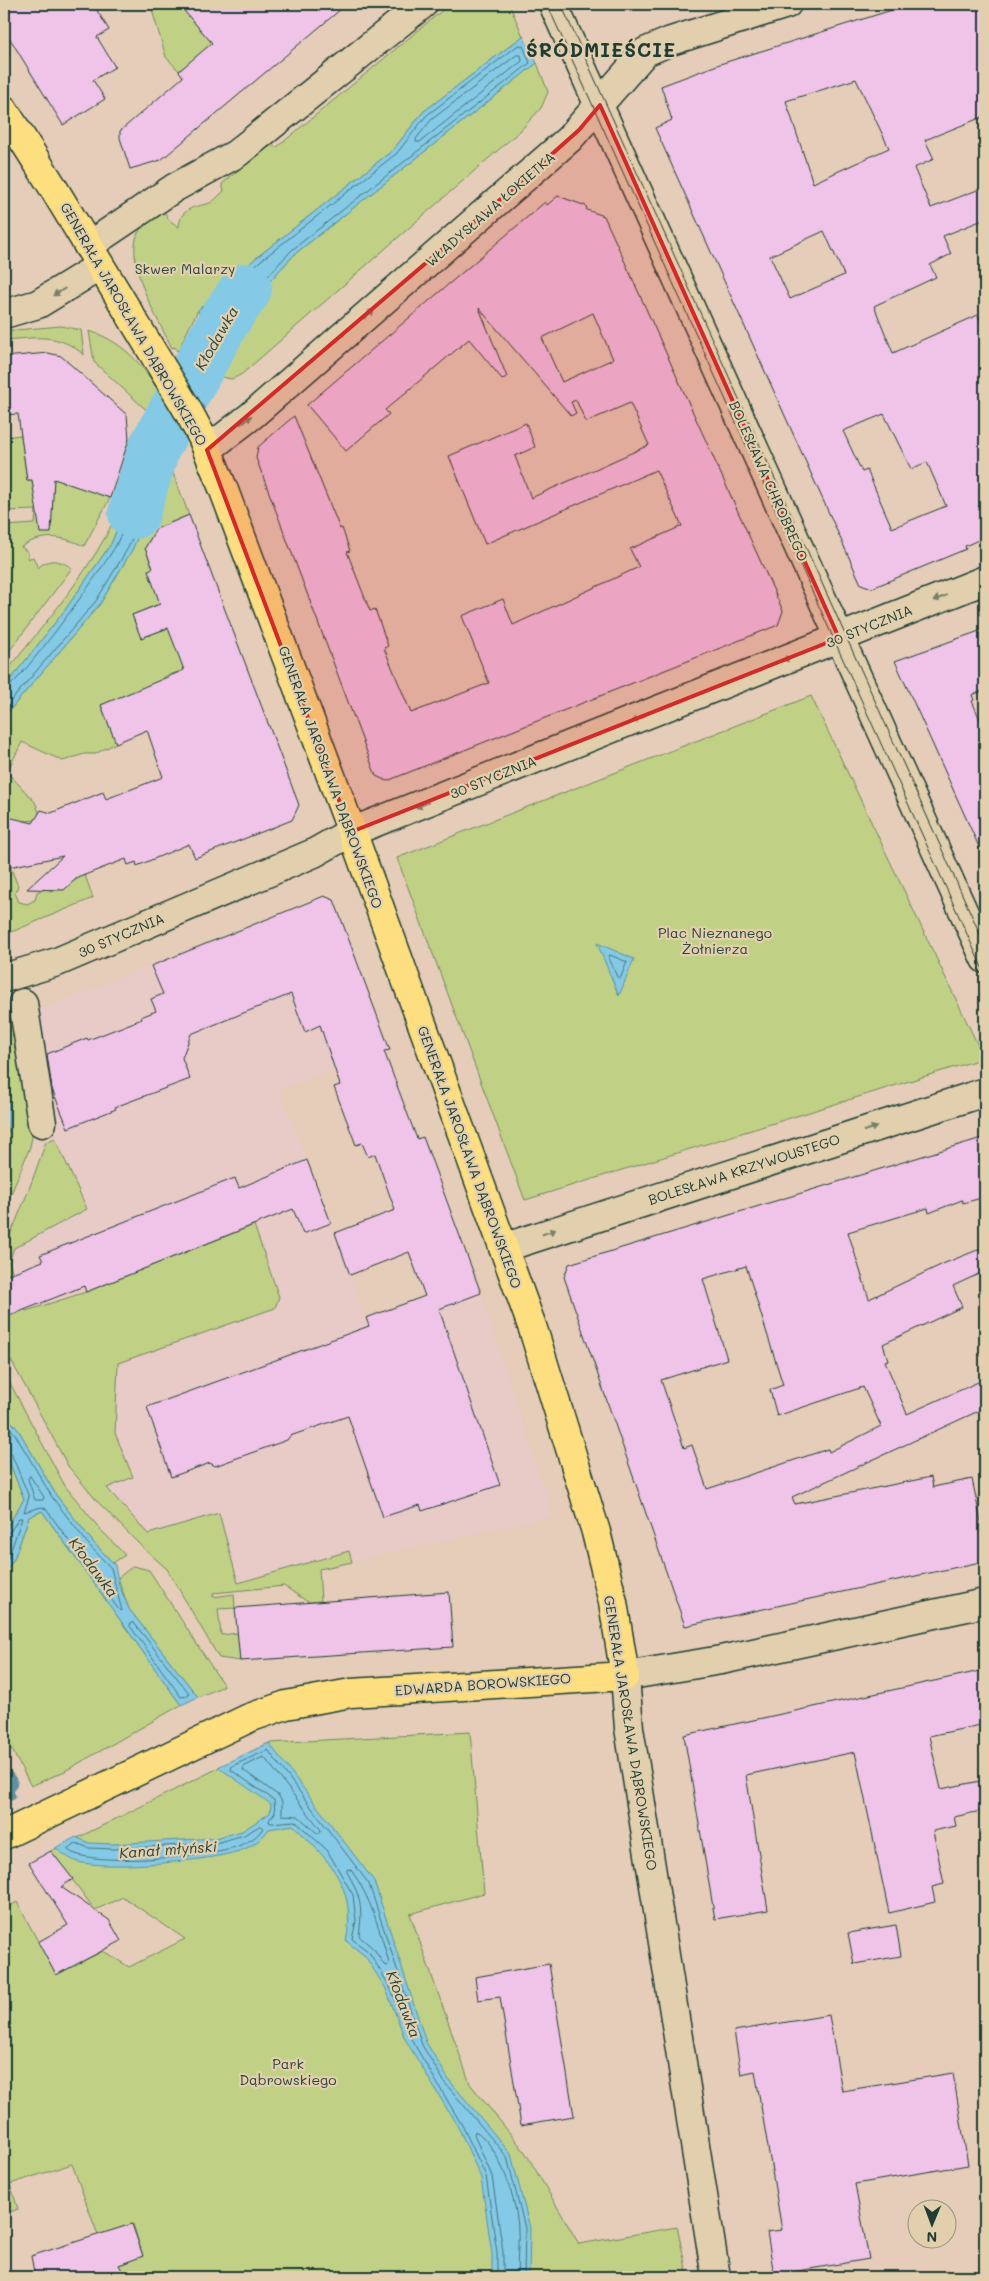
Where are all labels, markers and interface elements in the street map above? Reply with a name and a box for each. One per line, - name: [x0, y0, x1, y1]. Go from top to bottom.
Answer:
- district label: ŚRÓDMIEŚCIE: [526, 37, 676, 62]
- street label: WŁADYSŁAWA ŁOKIETKA: [421, 147, 559, 271]
- street label: GENERAŁA JAROSŁAWA DĄBROWSKIEGO: [56, 199, 212, 449]
- park label: Skwer Malarzy: [135, 259, 235, 278]
- one-way arrow: [52, 288, 67, 296]
- water label: Kłodawka: [190, 302, 242, 374]
- one-way arrow: [362, 308, 375, 319]
- street label: BOLESŁAWA CHROBREGO: [725, 398, 813, 564]
- one-way arrow: [239, 414, 252, 425]
- one-way arrow: [932, 594, 947, 602]
- street label: 30 STYCZNIA: [823, 600, 915, 652]
- street label: GENERAŁA JAROSŁAWA DĄBROWSKIEGO: [275, 643, 387, 911]
- one-way arrow: [782, 655, 796, 663]
- one-way arrow: [630, 715, 645, 723]
- street label: 30 STYCZNIA: [447, 751, 539, 803]
- one-way arrow: [414, 801, 429, 809]
- street label: 30 STYCZNIA: [75, 908, 167, 962]
- park label: Plac Nieznanego Żołnierza: [658, 923, 772, 958]
- street label: GENERAŁA JAROSŁAWA DĄBROWSKIEGO: [414, 1023, 526, 1291]
- one-way arrow: [863, 1125, 878, 1132]
- street label: BOLESŁAWA KRZYWOUSTEGO: [646, 1129, 842, 1209]
- one-way arrow: [542, 1228, 557, 1236]
- water label: Kłodawka: [65, 1533, 123, 1601]
- street label: GENERAŁA JAROSŁAWA DĄBROWSKIEGO: [600, 1594, 662, 1872]
- street label: EDWARDA BOROWSKIEGO: [394, 1668, 572, 1700]
- water label: Kanał młyński: [118, 1836, 218, 1862]
- water label: Kłodawka: [382, 1968, 426, 2040]
- park label: Park Dąbrowskiego: [239, 2054, 337, 2089]
- north arrow: [906, 2198, 956, 2248]
- text: N: [926, 2228, 937, 2247]

